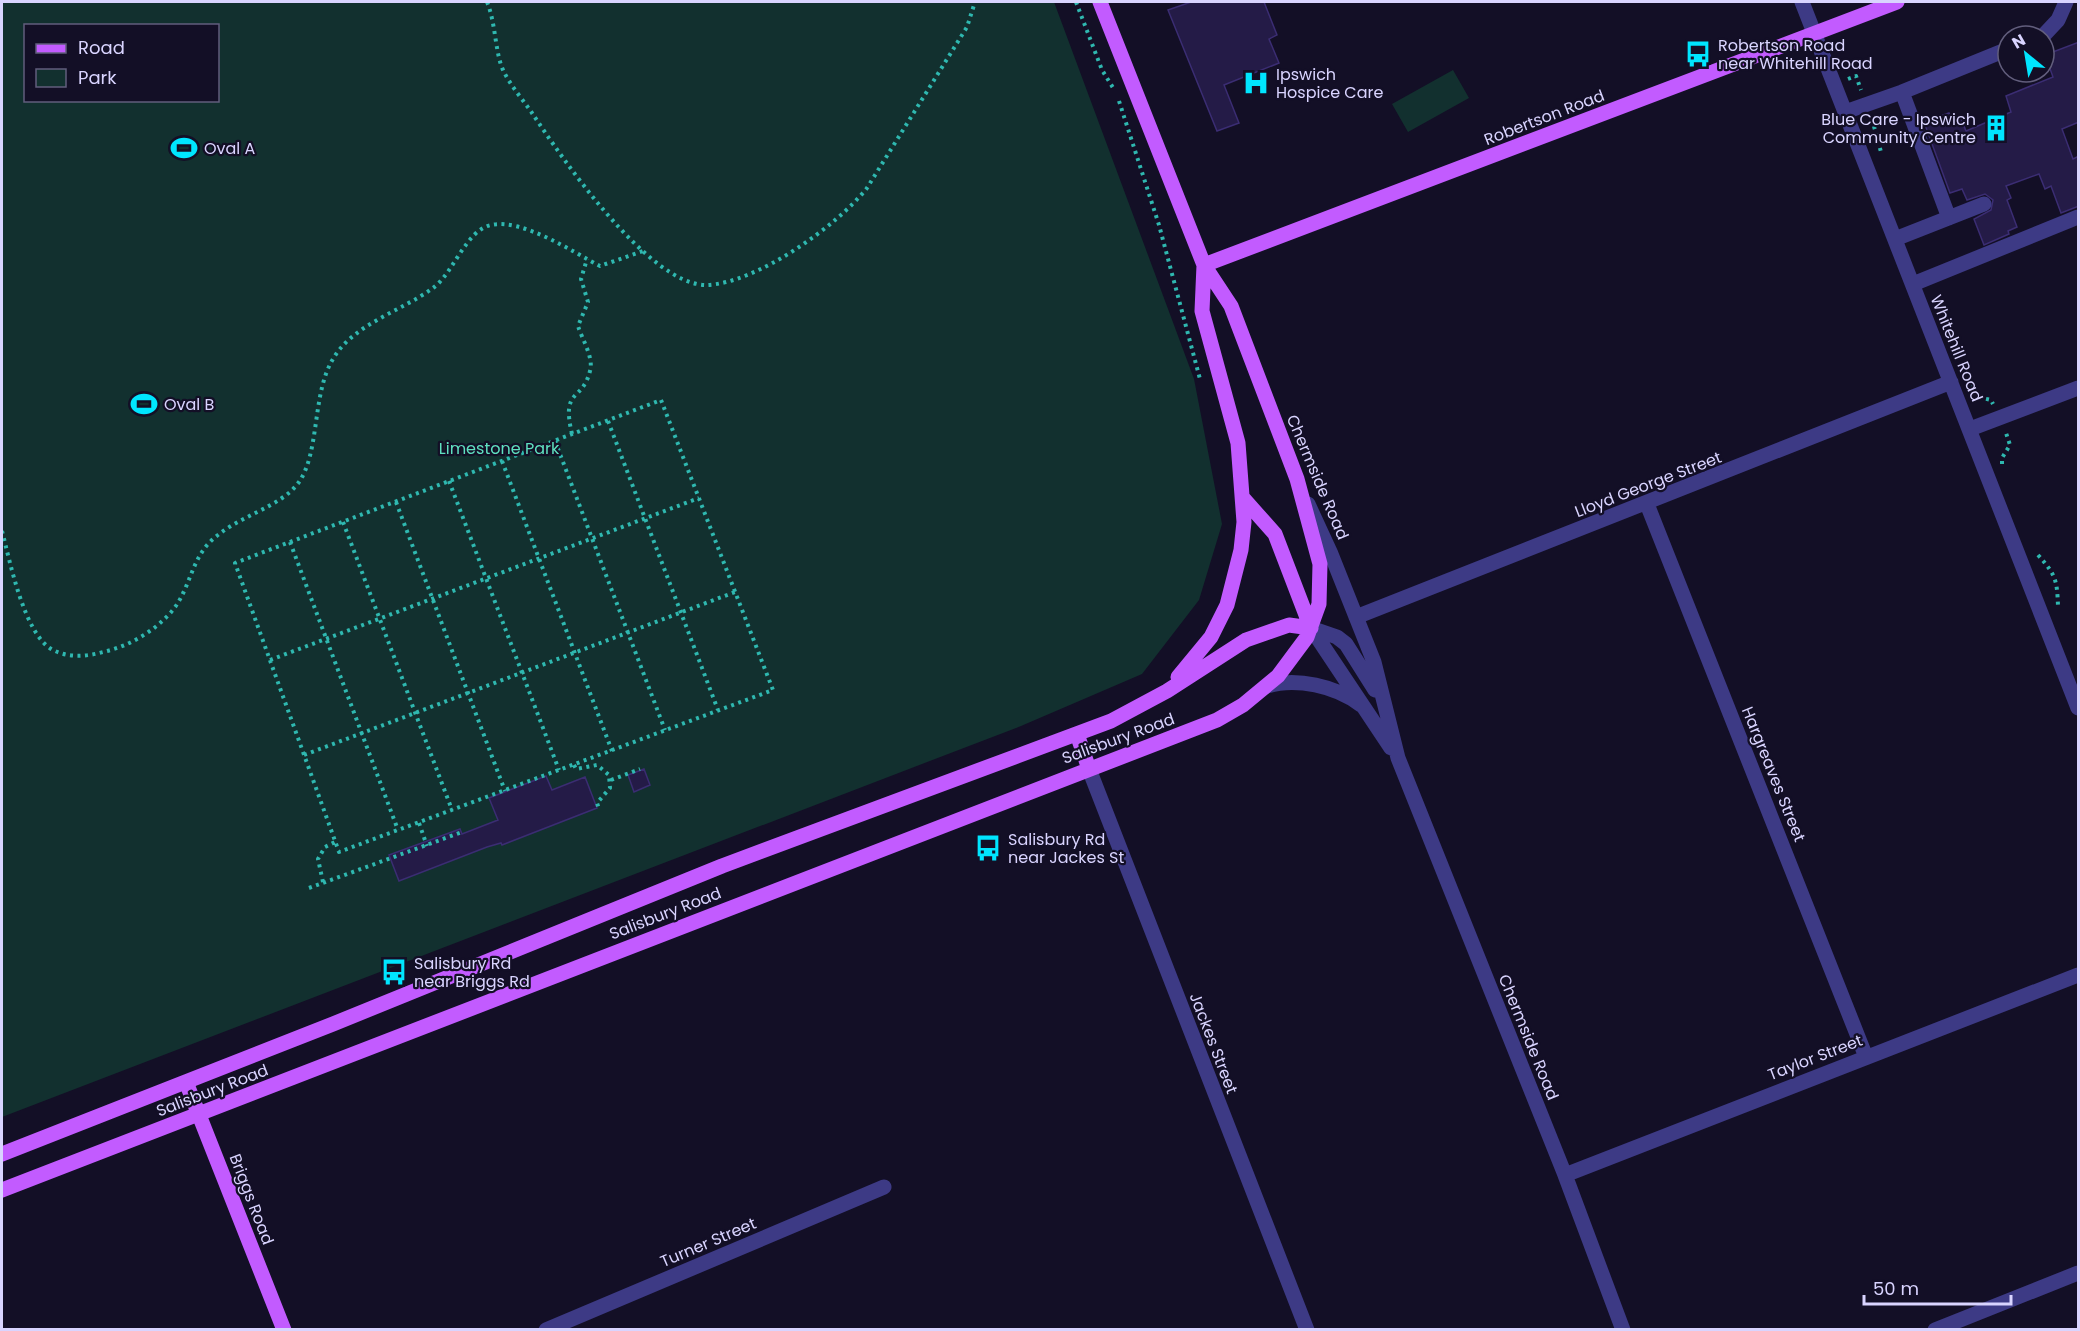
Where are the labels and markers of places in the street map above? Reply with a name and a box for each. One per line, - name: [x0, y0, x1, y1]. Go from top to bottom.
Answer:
- place label: Robertson Road near Whitehill Road: [1718, 34, 1873, 75]
- bus stop icon: Robertson Road near Whitehill Road: [1683, 39, 1713, 69]
- place label: Ipswich Hospice Care: [1276, 63, 1383, 104]
- hospital icon: Ipswich Hospice Care: [1241, 68, 1271, 98]
- place label: Blue Care - Ipswich Community Centre: [1821, 108, 1976, 149]
- building icon: Blue Care - Ipswich Community Centre: [1981, 113, 2011, 143]
- sports icon: Oval A: [169, 133, 199, 163]
- place label: Oval A: [204, 137, 256, 160]
- sports icon: Oval B: [129, 389, 159, 419]
- place label: Oval B: [164, 393, 215, 416]
- place label: Salisbury Rd near Jackes St: [1008, 828, 1124, 869]
- bus stop icon: Salisbury Rd near Jackes St: [973, 833, 1003, 863]
- place label: Salisbury Rd near Briggs Rd: [414, 952, 530, 993]
- bus stop icon: Salisbury Rd near Briggs Rd: [379, 957, 409, 987]

